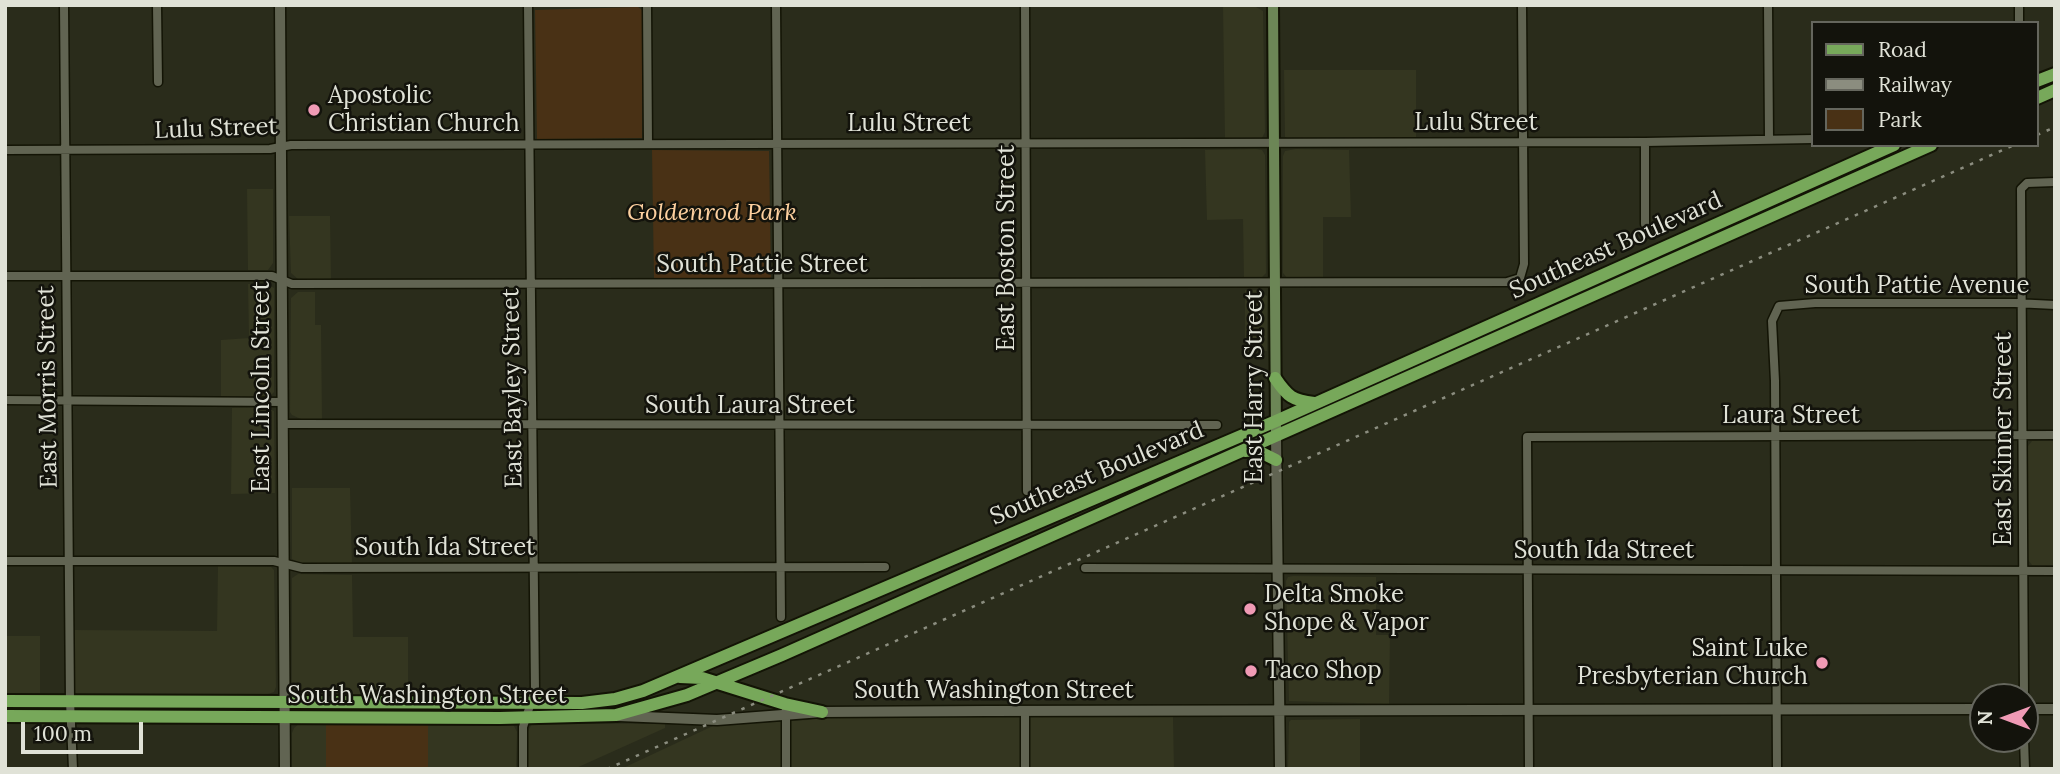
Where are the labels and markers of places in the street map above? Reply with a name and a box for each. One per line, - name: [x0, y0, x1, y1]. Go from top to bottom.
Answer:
- place label: Apostolic Christian Church: [328, 82, 520, 138]
- marker: Apostolic Christian Church: [306, 102, 322, 118]
- place label: Delta Smoke Shope & Vapor: [1264, 581, 1429, 637]
- marker: Delta Smoke Shope & Vapor: [1242, 601, 1258, 617]
- place label: Saint Luke Presbyterian Church: [1577, 635, 1808, 691]
- marker: Saint Luke Presbyterian Church: [1814, 655, 1830, 671]
- place label: Taco Shop: [1265, 657, 1382, 685]
- marker: Taco Shop: [1243, 663, 1259, 679]

